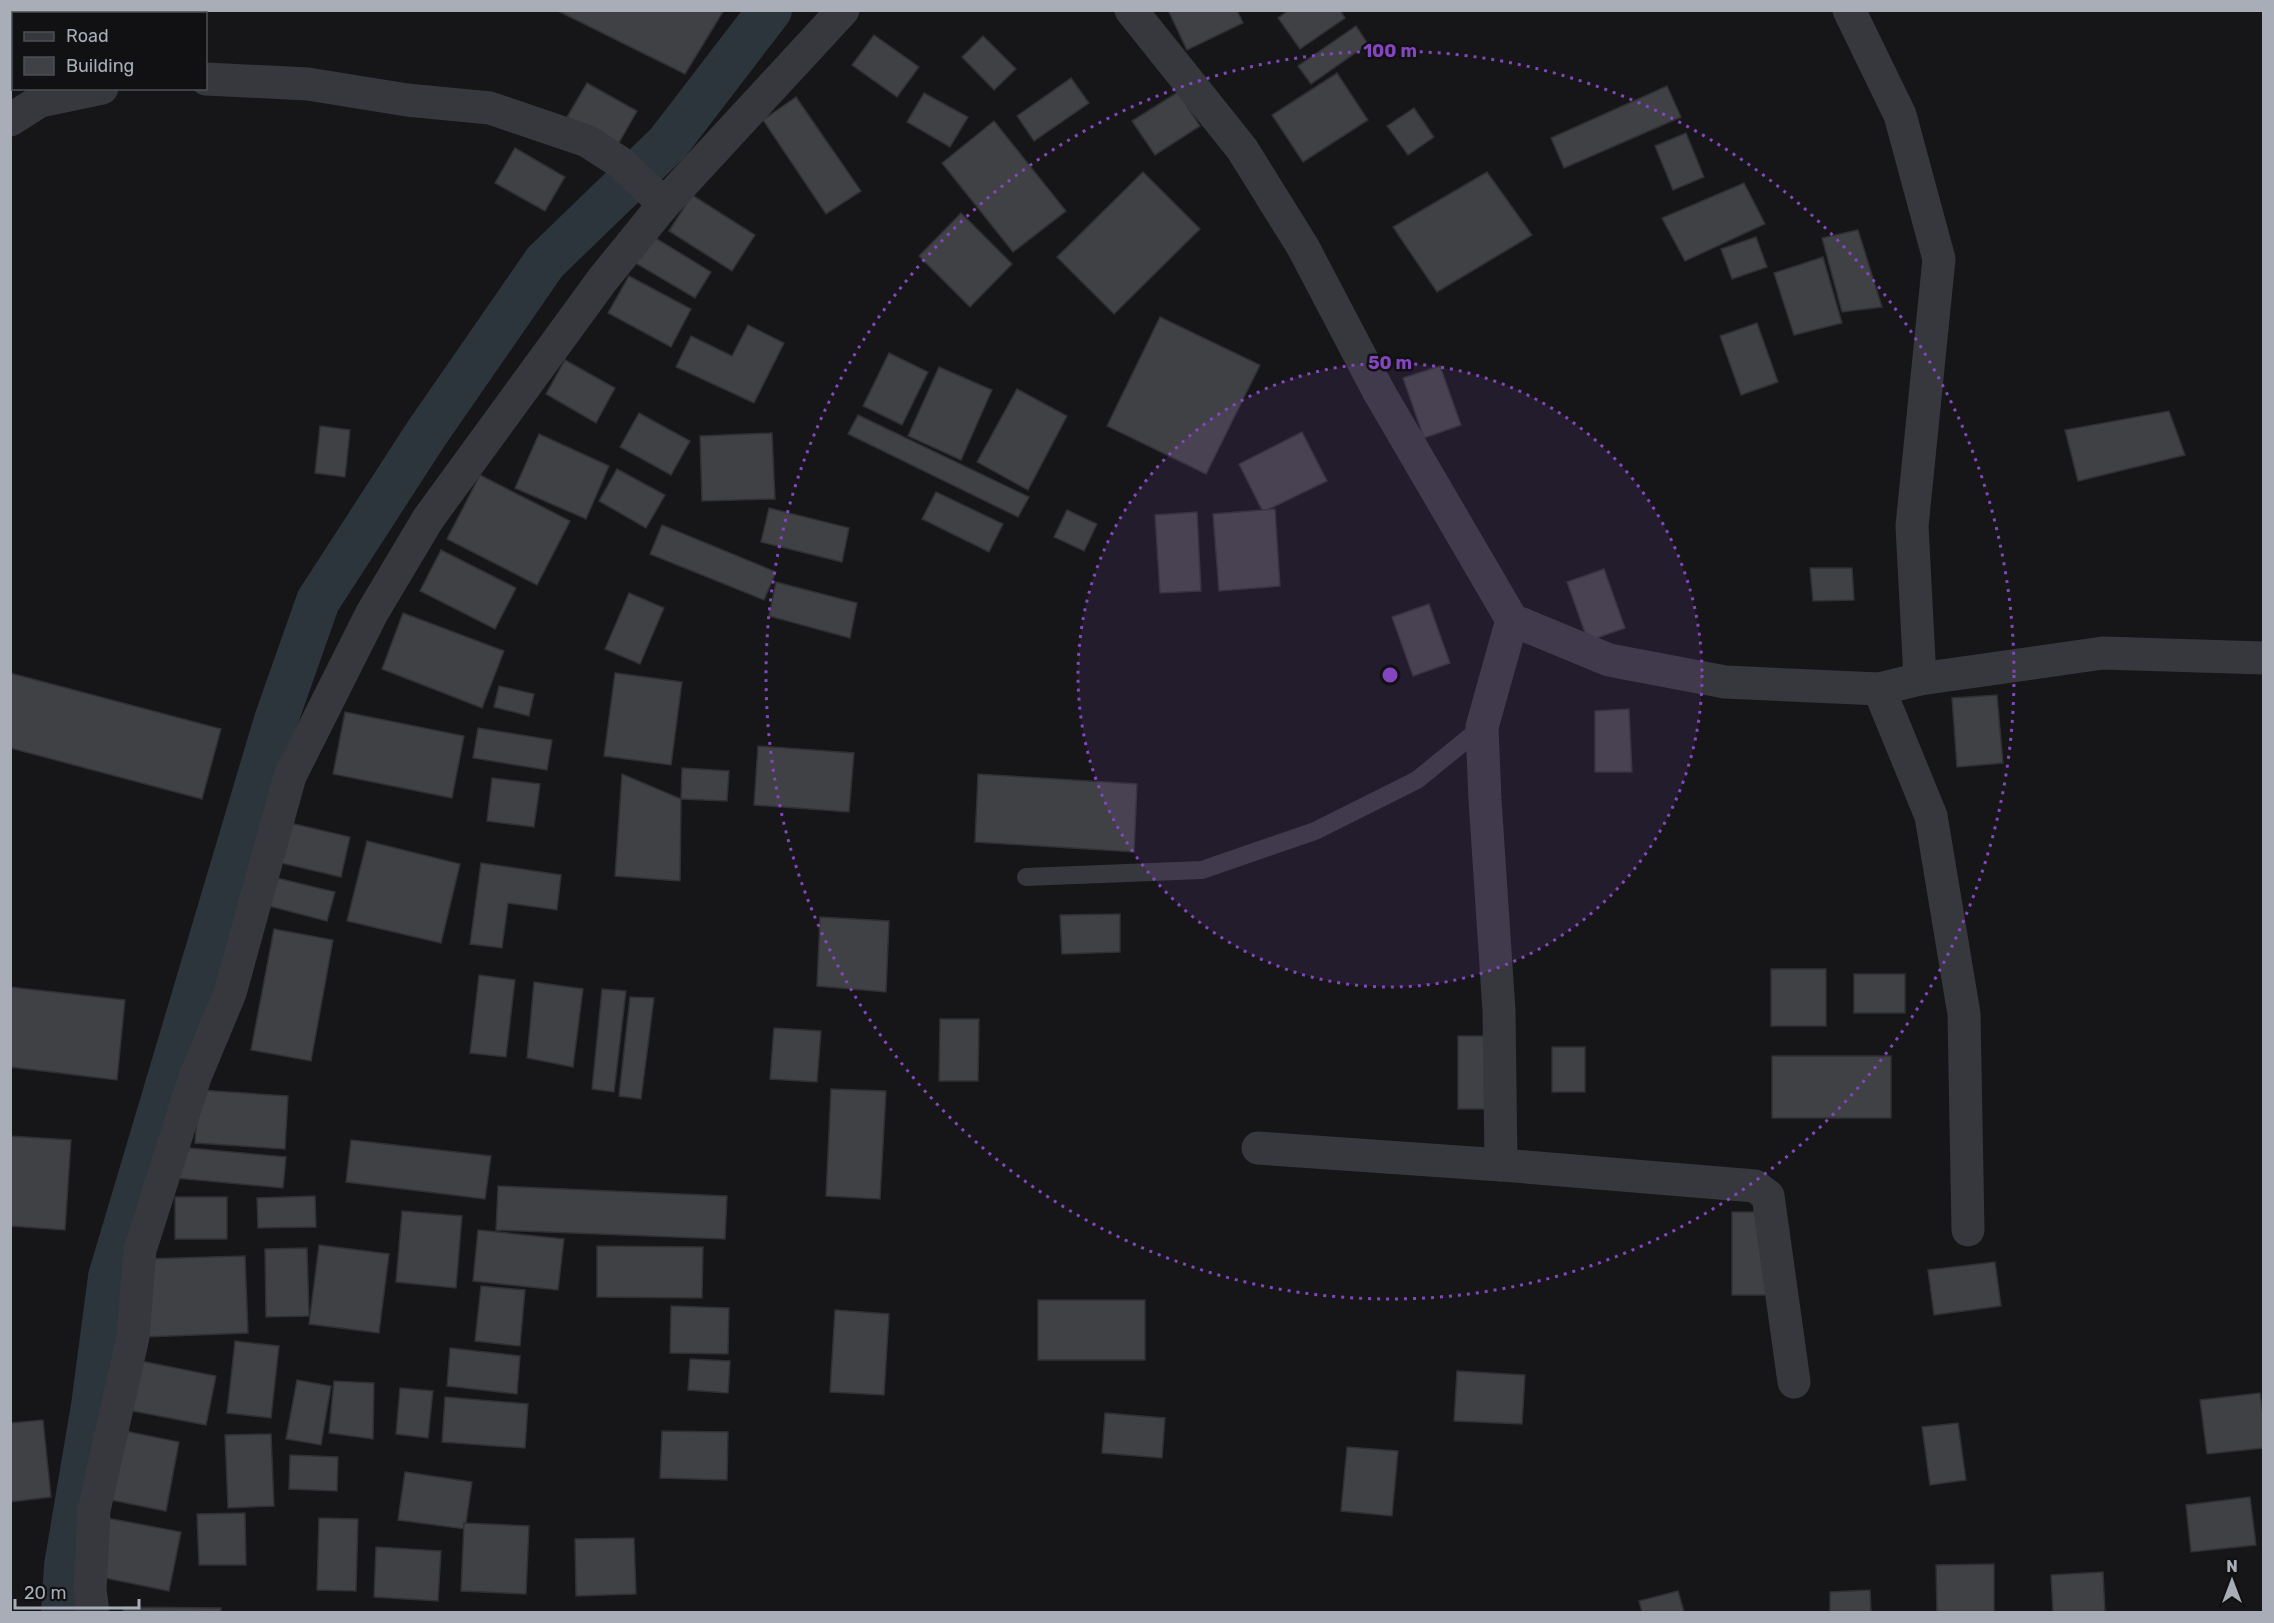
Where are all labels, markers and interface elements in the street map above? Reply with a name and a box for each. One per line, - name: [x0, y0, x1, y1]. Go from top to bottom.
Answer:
- legend: [12, 12, 207, 90]
- text: Road: [66, 25, 109, 47]
- text: 100 m: [1363, 40, 1417, 62]
- text: Building: [66, 55, 134, 77]
- text: 50 m: [1368, 352, 1412, 374]
- centre of rings: [1380, 665, 1400, 685]
- north arrow: [2202, 1551, 2262, 1611]
- text: N: [2226, 1557, 2238, 1576]
- scale bar: [15, 1572, 140, 1610]
- text: 20 m: [24, 1582, 66, 1604]

